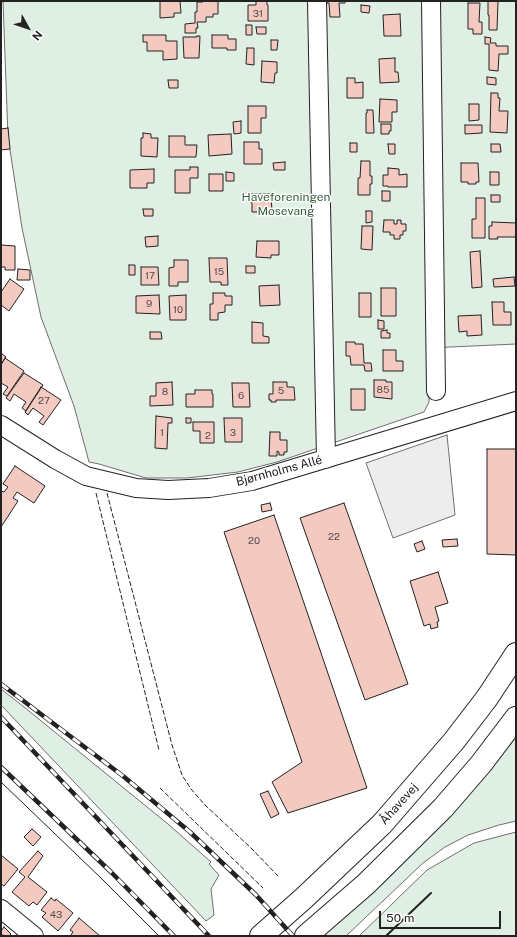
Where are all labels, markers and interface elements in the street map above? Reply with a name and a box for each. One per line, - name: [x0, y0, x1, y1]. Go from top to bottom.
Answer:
- north arrow: [8, 8, 48, 48]
- house number: 31: [253, 8, 263, 20]
- text: N: [30, 29, 45, 43]
- park label: Haveforeningen Mosevang: [242, 190, 330, 218]
- house number: 15: [214, 266, 224, 278]
- house number: 17: [145, 270, 155, 282]
- house number: 9: [146, 298, 152, 310]
- house number: 10: [173, 304, 183, 316]
- house number: 85: [377, 384, 389, 396]
- house number: 5: [278, 385, 284, 397]
- house number: 8: [162, 386, 168, 398]
- house number: 6: [238, 390, 244, 402]
- house number: 27: [38, 395, 50, 407]
- house number: 1: [160, 427, 164, 439]
- house number: 3: [230, 427, 236, 439]
- house number: 2: [205, 430, 211, 442]
- street label: Bjørnholms Allé: [234, 453, 324, 489]
- house number: 22: [328, 531, 340, 543]
- house number: 20: [248, 535, 260, 547]
- street label: Åhavevej: [377, 780, 421, 828]
- scale bar: [381, 903, 503, 929]
- house number: 43: [50, 909, 62, 921]
- text: 50 m: [386, 911, 414, 925]

